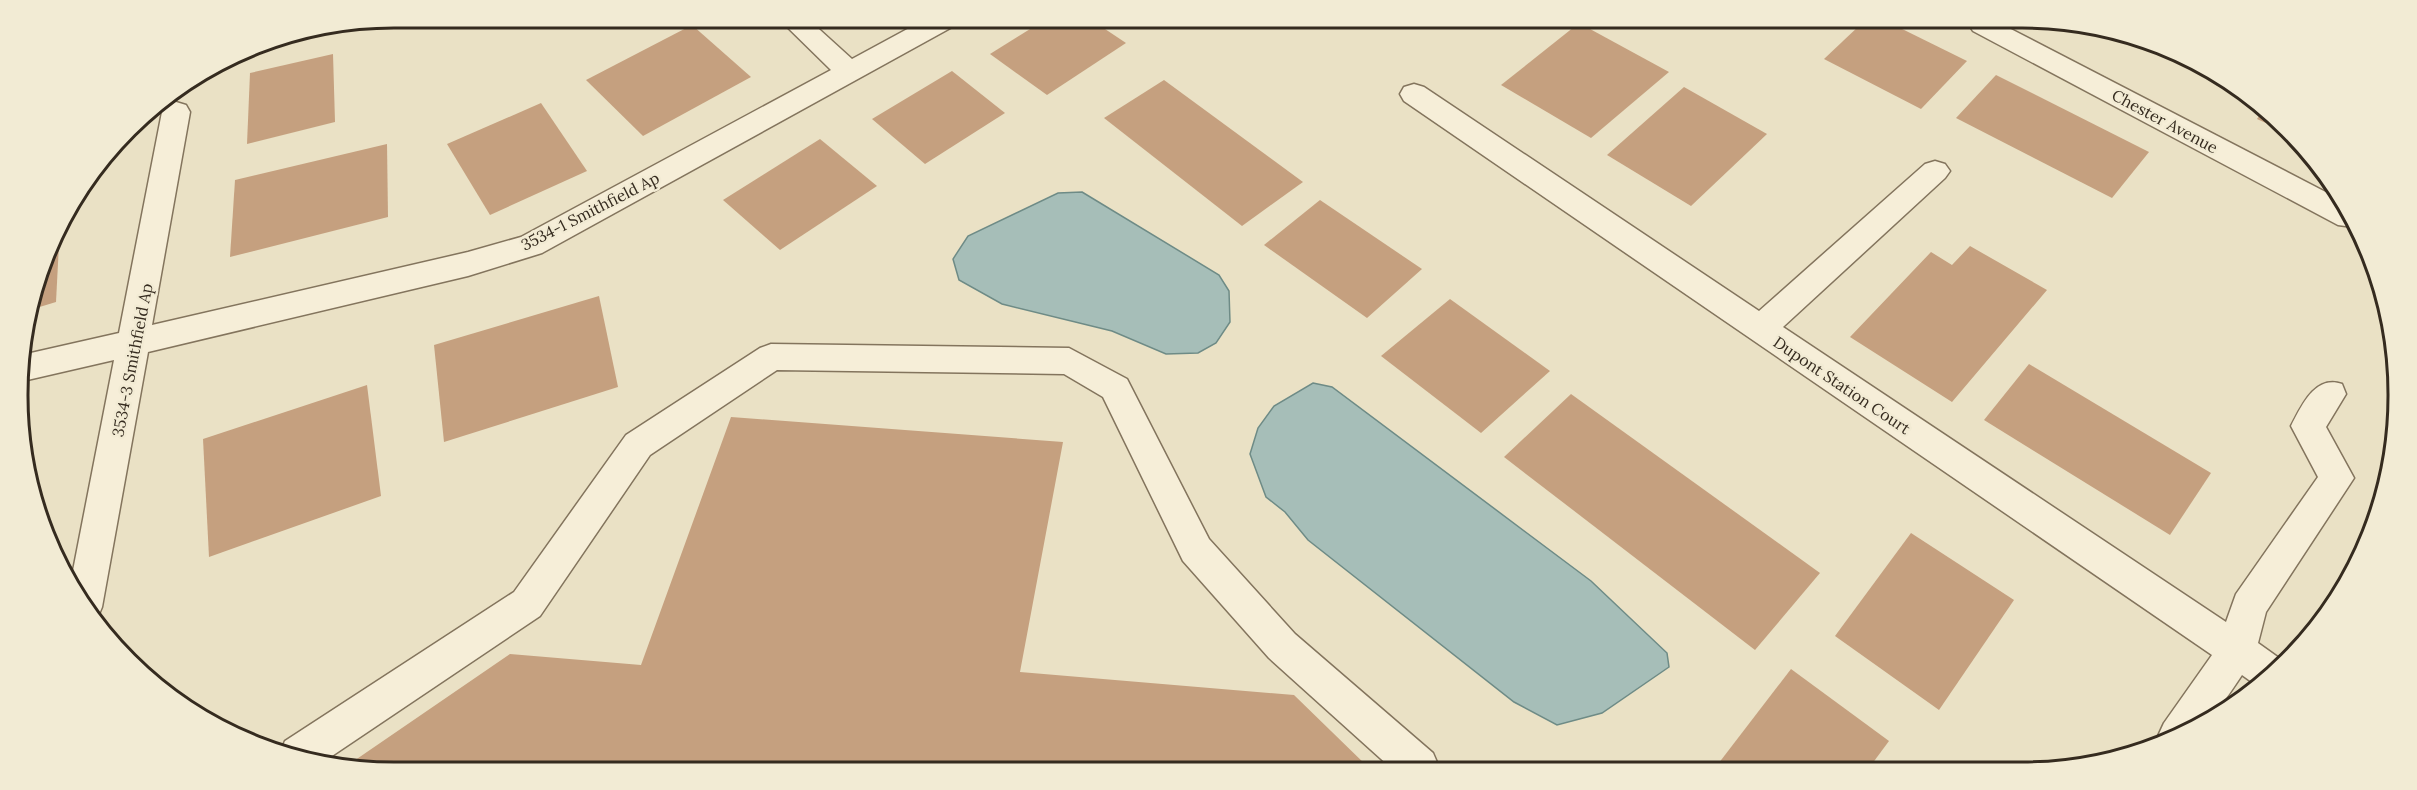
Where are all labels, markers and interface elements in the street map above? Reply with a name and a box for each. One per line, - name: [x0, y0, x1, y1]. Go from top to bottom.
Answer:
- street label: Chester Avenue: [2109, 85, 2222, 157]
- street label: 3534-1 Smithfield Ap: [517, 167, 663, 255]
- street label: 3534-3 Smithfield Ap: [107, 282, 157, 438]
- street label: Dupont Station Court: [1770, 332, 1915, 439]

